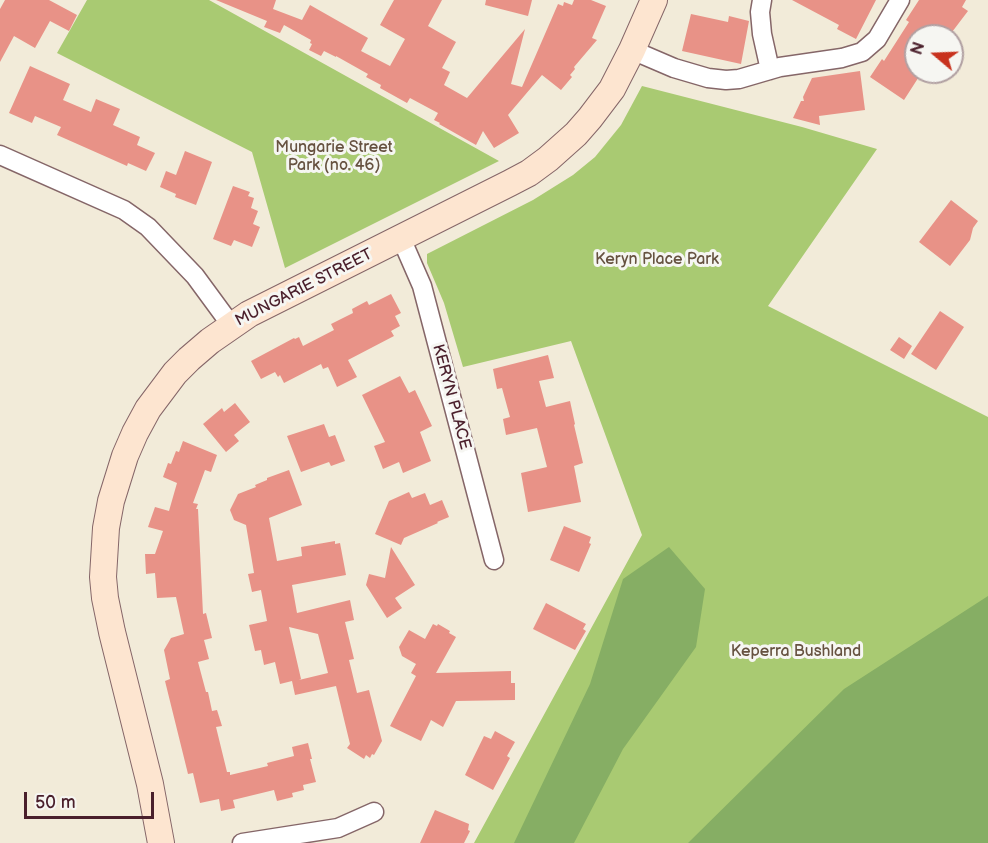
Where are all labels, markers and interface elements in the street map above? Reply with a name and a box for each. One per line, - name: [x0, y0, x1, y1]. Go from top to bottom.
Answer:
- north arrow: [904, 24, 964, 84]
- text: N: [907, 40, 929, 57]
- park label: Mungarie Street Park (no. 46): [275, 138, 393, 176]
- street label: MUNGARIE STREET: [232, 245, 376, 331]
- park label: Keryn Place Park: [595, 250, 719, 270]
- street label: KERYN PLACE: [428, 342, 474, 452]
- park label: Keperra Bushland: [731, 642, 861, 662]
- scale bar: [27, 780, 158, 818]
- text: 50 m: [35, 792, 76, 813]

